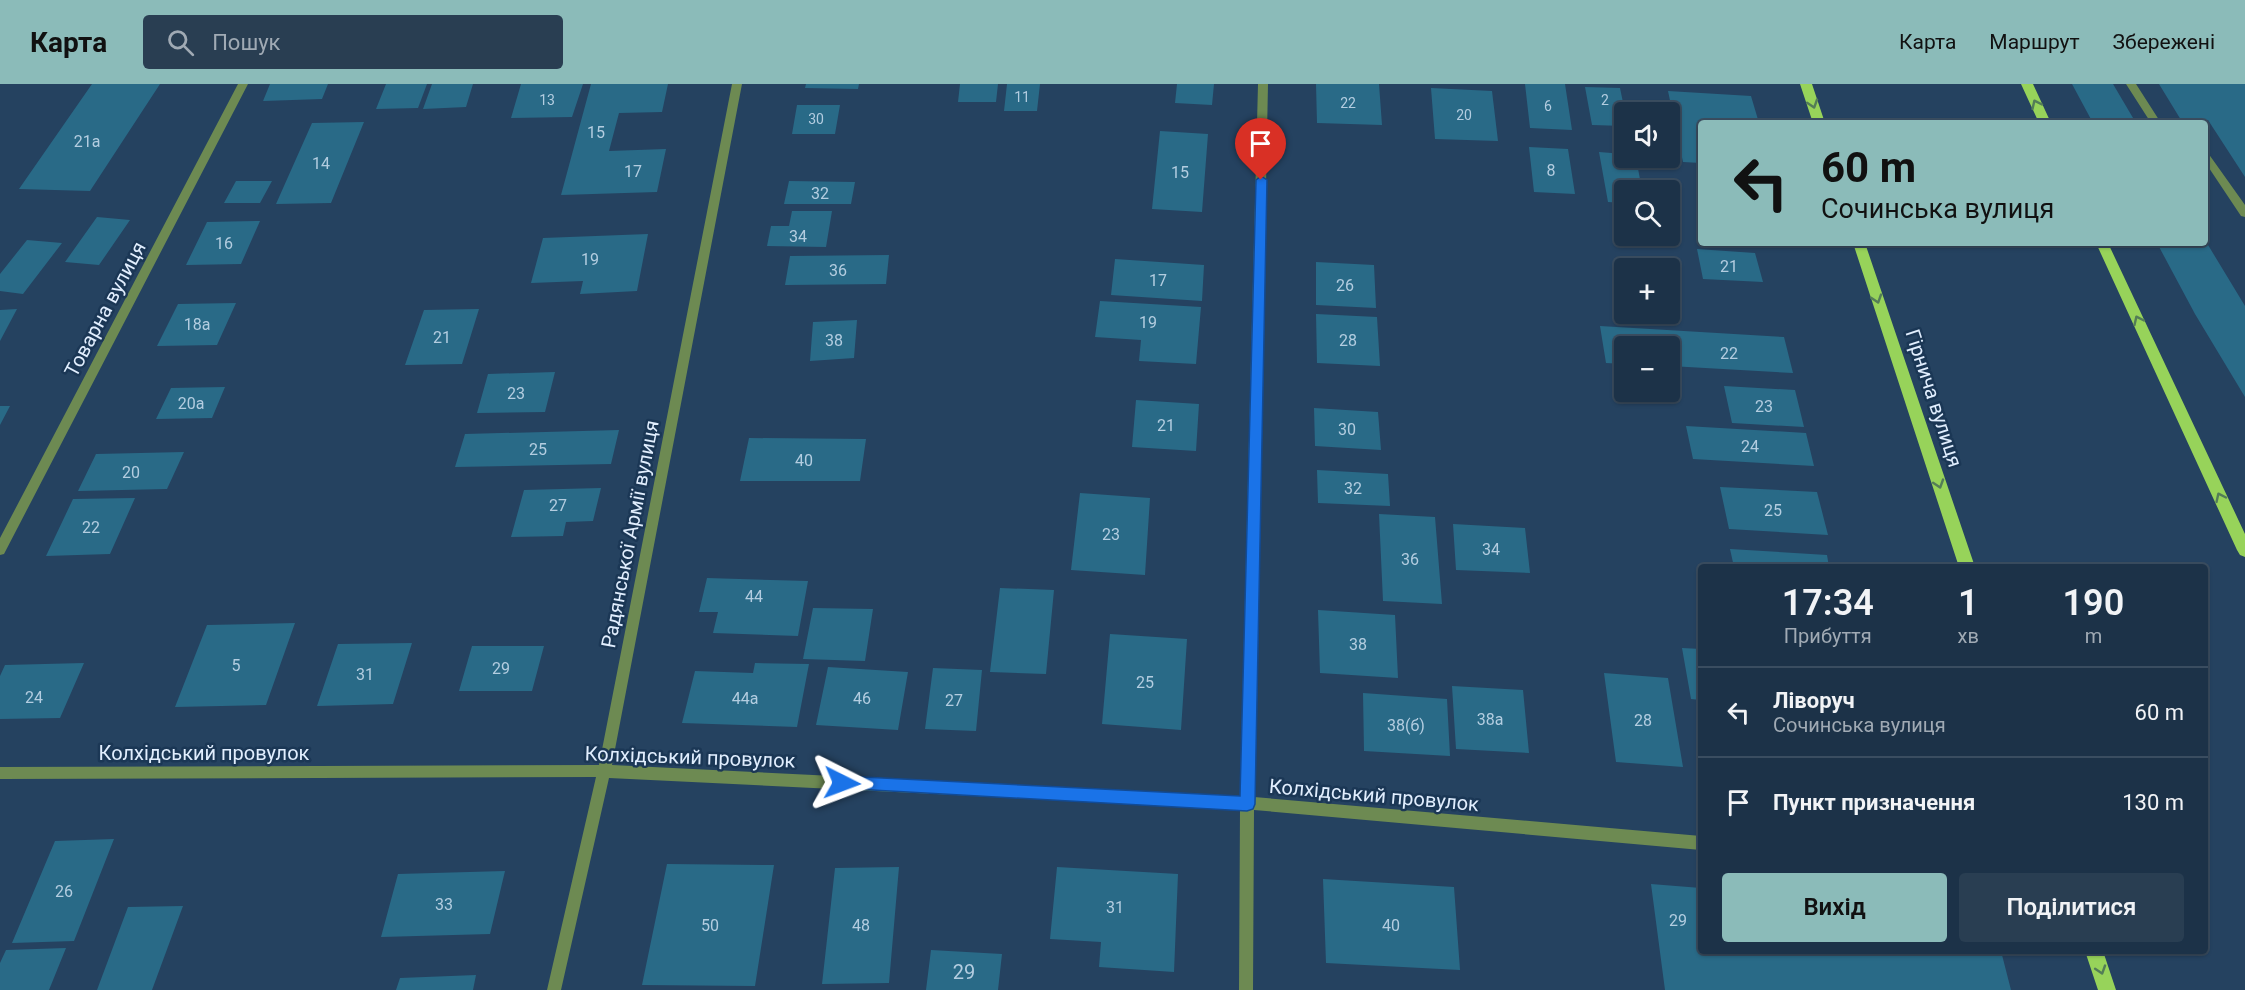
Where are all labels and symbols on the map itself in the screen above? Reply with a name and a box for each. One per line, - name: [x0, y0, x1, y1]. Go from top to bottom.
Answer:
- house number: 11: [1014, 89, 1030, 105]
- house number: 13: [539, 92, 555, 108]
- house number: 2: [1601, 92, 1609, 108]
- house number: 22: [1340, 95, 1356, 111]
- house number: 6: [1544, 98, 1552, 114]
- one-way arrow: [1805, 98, 1818, 108]
- one-way arrow: [2032, 99, 2044, 110]
- house number: 20: [1456, 107, 1472, 123]
- house number: 30: [808, 111, 824, 127]
- pin: [1235, 118, 1286, 180]
- house number: 15: [587, 123, 605, 142]
- house number: 21а: [74, 132, 100, 151]
- house number: 14: [312, 154, 330, 173]
- house number: 8: [1547, 161, 1556, 180]
- house number: 17: [624, 162, 642, 181]
- house number: 15: [1171, 163, 1189, 182]
- house number: 32: [811, 184, 829, 203]
- house number: 34: [789, 227, 807, 246]
- house number: 16: [215, 234, 233, 253]
- street label: Товарна вулиця: [59, 237, 151, 381]
- house number: 19: [581, 250, 599, 269]
- house number: 21: [1720, 257, 1738, 276]
- house number: 36: [829, 261, 847, 280]
- house number: 17: [1149, 271, 1167, 290]
- house number: 26: [1336, 276, 1354, 295]
- one-way arrow: [1870, 293, 1883, 303]
- house number: 19: [1139, 313, 1157, 332]
- house number: 18а: [184, 315, 210, 334]
- one-way arrow: [2133, 316, 2145, 327]
- street label: Гірнича вулиця: [1900, 326, 1968, 470]
- house number: 21: [433, 328, 451, 347]
- house number: 38: [825, 331, 843, 350]
- house number: 28: [1339, 331, 1357, 350]
- house number: 22: [1720, 344, 1738, 363]
- house number: 23: [507, 384, 525, 403]
- house number: 20а: [178, 394, 204, 413]
- house number: 23: [1755, 397, 1773, 416]
- house number: 21: [1157, 416, 1175, 435]
- street label: Радянської Армії вулиця: [596, 418, 664, 650]
- house number: 30: [1338, 420, 1356, 439]
- house number: 24: [1741, 437, 1759, 456]
- house number: 25: [529, 440, 547, 459]
- house number: 40: [795, 451, 813, 470]
- house number: 20: [122, 463, 140, 482]
- one-way arrow: [1932, 478, 1944, 489]
- house number: 32: [1344, 479, 1362, 498]
- one-way arrow: [2216, 492, 2228, 503]
- house number: 27: [549, 496, 567, 515]
- house number: 25: [1764, 501, 1782, 520]
- house number: 22: [82, 518, 100, 537]
- house number: 23: [1102, 525, 1120, 544]
- house number: 34: [1482, 540, 1500, 559]
- house number: 36: [1401, 550, 1419, 569]
- house number: 44: [745, 587, 763, 606]
- house number: 38: [1349, 635, 1367, 654]
- house number: 5: [232, 656, 241, 675]
- house number: 29: [492, 659, 510, 678]
- house number: 31: [356, 665, 374, 684]
- house number: 25: [1136, 673, 1154, 692]
- house number: 24: [25, 688, 43, 707]
- house number: 44а: [732, 689, 758, 708]
- house number: 46: [853, 689, 871, 708]
- house number: 27: [945, 691, 963, 710]
- house number: 38а: [1477, 710, 1503, 729]
- house number: 28: [1634, 711, 1652, 730]
- house number: 38(б): [1387, 716, 1425, 735]
- street label: Колхідський провулок: [99, 741, 310, 765]
- street label: Колхідський провулок: [584, 741, 796, 773]
- position arrow: [810, 751, 874, 815]
- street label: Колхідський провулок: [1268, 774, 1480, 816]
- house number: 26: [55, 882, 73, 901]
- house number: 33: [435, 895, 453, 914]
- house number: 31: [1106, 898, 1124, 917]
- house number: 29: [1669, 911, 1687, 930]
- house number: 50: [701, 916, 719, 935]
- house number: 48: [852, 916, 870, 935]
- house number: 40: [1382, 916, 1400, 935]
- house number: 29: [953, 960, 975, 984]
- one-way arrow: [2093, 965, 2106, 975]

